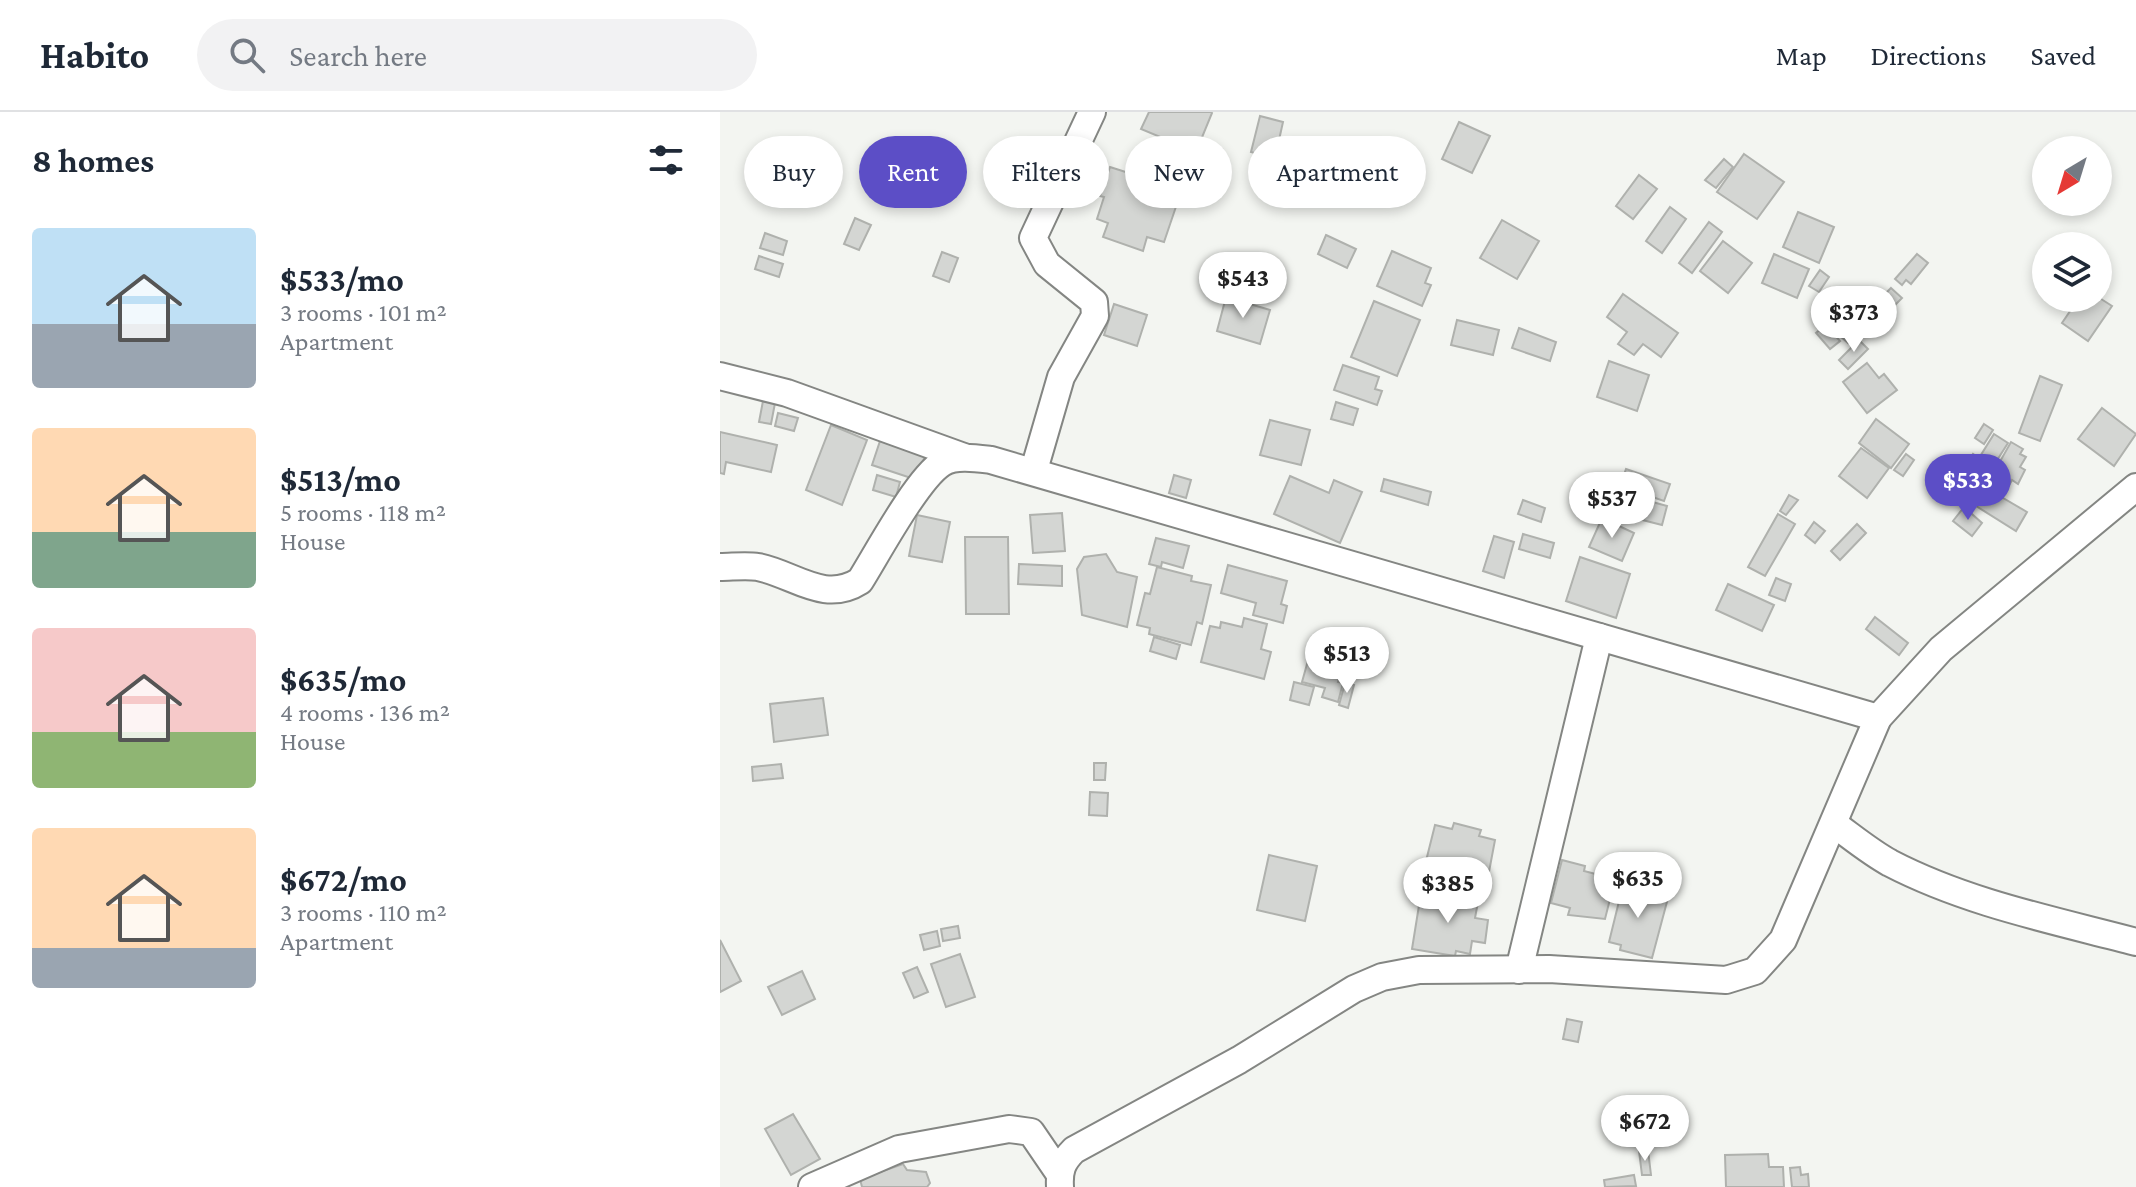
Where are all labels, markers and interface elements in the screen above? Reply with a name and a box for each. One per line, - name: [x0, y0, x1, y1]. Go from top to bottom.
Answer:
- search box: [197, 19, 757, 91]
- icon: search: [225, 33, 269, 77]
- text: Habito: [40, 34, 149, 76]
- text: Search here: [289, 39, 427, 72]
- text: Map: [1776, 40, 1827, 71]
- text: Directions: [1871, 40, 1986, 71]
- text: Saved: [2030, 40, 2096, 71]
- chip: Buy: [744, 136, 843, 208]
- chip: Rent: [859, 136, 967, 208]
- chip: Filters: [983, 136, 1109, 208]
- chip: New: [1125, 136, 1232, 208]
- chip: Apartment: [1248, 136, 1426, 208]
- north arrow: [2032, 136, 2112, 216]
- map controls: [2032, 136, 2112, 312]
- icon: filters: [644, 138, 688, 182]
- text: 8 homes: [32, 142, 154, 179]
- button: layers: [2032, 232, 2112, 312]
- pin: $543: [1196, 252, 1290, 320]
- icon: home: [96, 260, 192, 356]
- text: $533/mo: [280, 261, 404, 298]
- text: $543: [1217, 263, 1269, 292]
- pin: $373: [1807, 286, 1901, 354]
- text: $373: [1829, 297, 1879, 326]
- text: 3 rooms · 101 m²: [280, 298, 447, 327]
- text: Apartment: [280, 327, 393, 356]
- pin: $533: [1921, 454, 2015, 522]
- icon: home: [96, 460, 192, 556]
- text: $513/mo: [280, 461, 401, 498]
- text: $533: [1943, 465, 1993, 494]
- pin: $537: [1565, 472, 1659, 540]
- text: $537: [1587, 483, 1637, 512]
- text: 5 rooms · 118 m²: [280, 498, 446, 527]
- text: House: [280, 527, 345, 556]
- pin: $513: [1300, 627, 1394, 695]
- text: $513: [1323, 638, 1371, 667]
- icon: home: [96, 660, 192, 756]
- text: $635/mo: [280, 661, 406, 698]
- text: 4 rooms · 136 m²: [280, 698, 450, 727]
- text: House: [280, 727, 345, 756]
- pin: $635: [1591, 852, 1685, 920]
- pin: $385: [1401, 857, 1495, 925]
- icon: home: [96, 860, 192, 956]
- text: $672/mo: [280, 861, 407, 898]
- text: $635: [1612, 863, 1664, 892]
- text: $385: [1421, 868, 1475, 897]
- text: 3 rooms · 110 m²: [280, 898, 447, 927]
- text: Apartment: [280, 927, 393, 956]
- pin: $672: [1598, 1095, 1692, 1163]
- text: $672: [1619, 1106, 1671, 1135]

